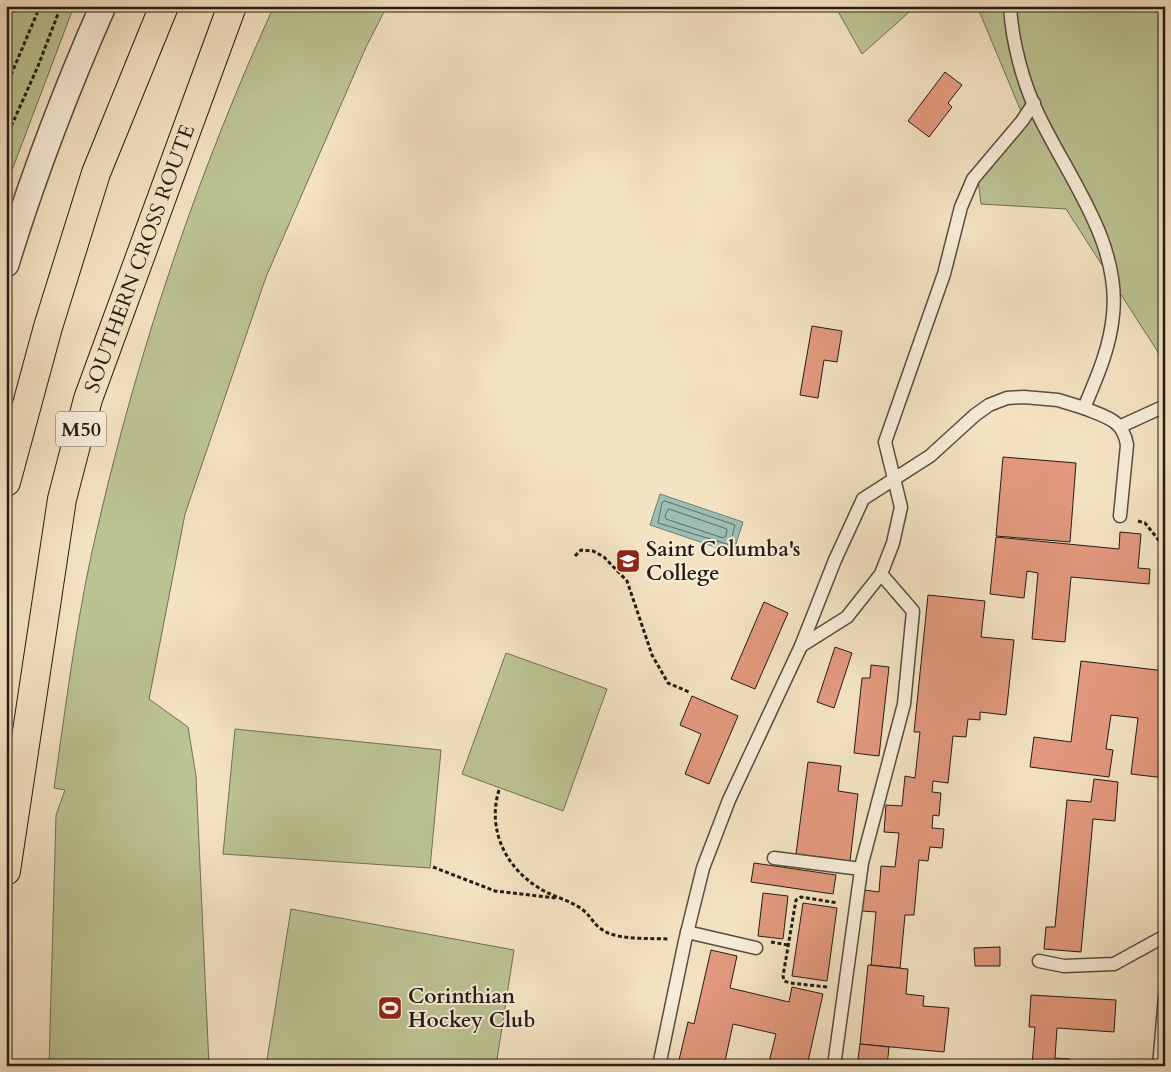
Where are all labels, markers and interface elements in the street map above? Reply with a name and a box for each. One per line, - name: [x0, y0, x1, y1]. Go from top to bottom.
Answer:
- street label: SOUTHERN CROSS ROUTE: [77, 120, 202, 397]
- road number: M50: [56, 412, 106, 446]
- place label: Saint Columba's College: [646, 535, 801, 588]
- school or university icon: Saint Columba's College: [615, 548, 641, 574]
- place label: Corinthian Hockey Club: [408, 982, 535, 1035]
- sports icon: Corinthian Hockey Club: [377, 995, 403, 1021]

